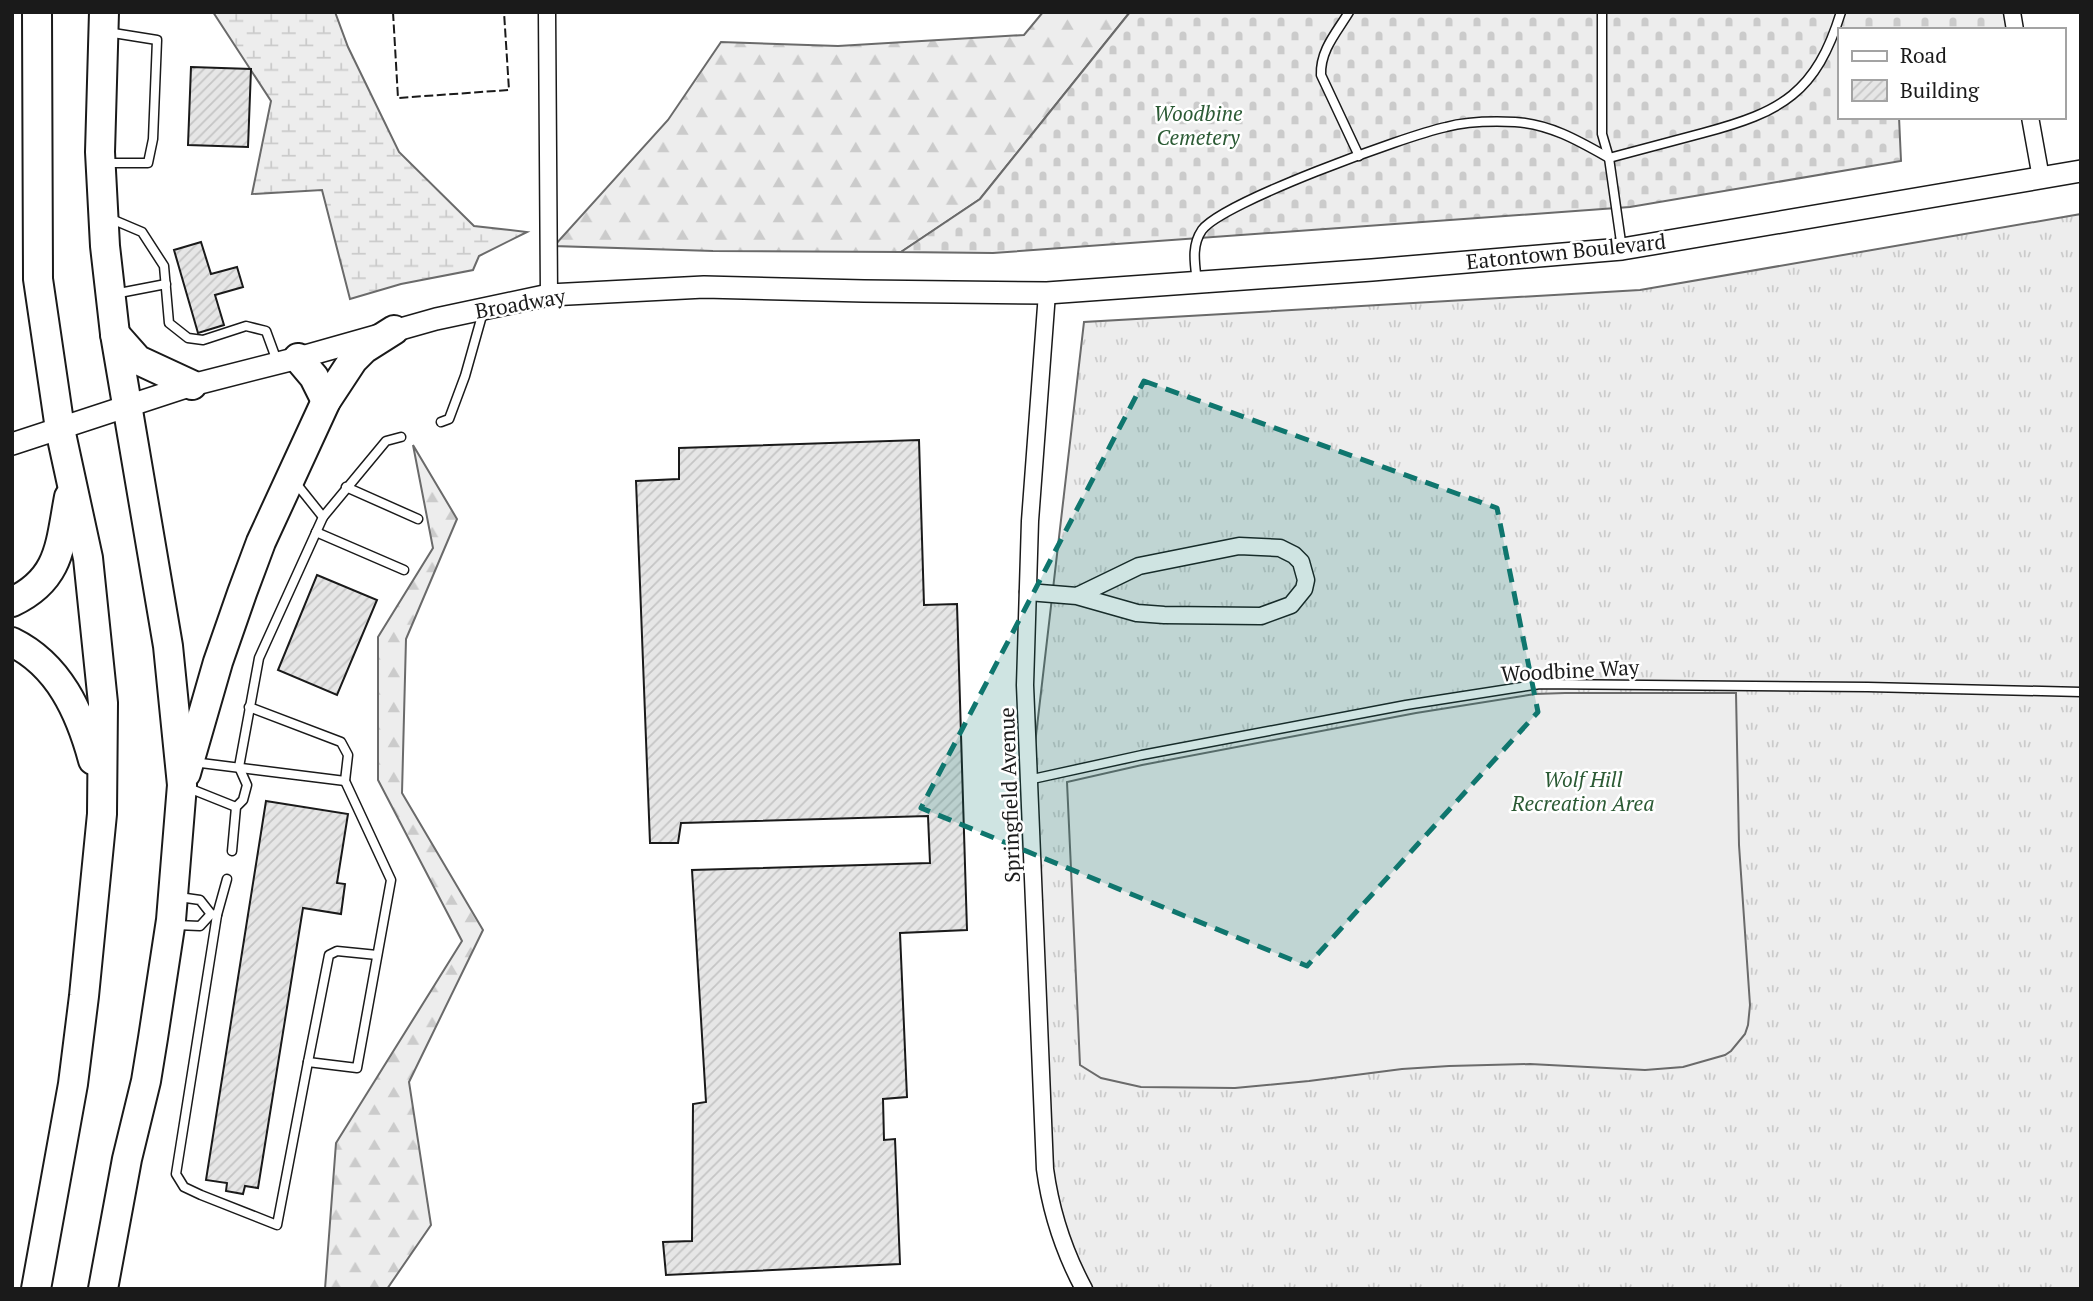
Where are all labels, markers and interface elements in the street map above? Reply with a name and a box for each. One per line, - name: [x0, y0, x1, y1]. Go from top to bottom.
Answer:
- legend: [1838, 28, 2065, 119]
- text: Road: [1900, 41, 1947, 69]
- text: Building: [1900, 76, 1980, 104]
- park label: Woodbine Cemetery: [1153, 99, 1243, 151]
- street label: Eatontown Boulevard: [1465, 227, 1668, 275]
- street label: Broadway: [473, 281, 568, 325]
- street label: Woodbine Way: [1500, 652, 1640, 688]
- street label: Springfield Avenue: [992, 707, 1026, 883]
- park label: Wolf Hill Recreation Area: [1511, 765, 1654, 817]

